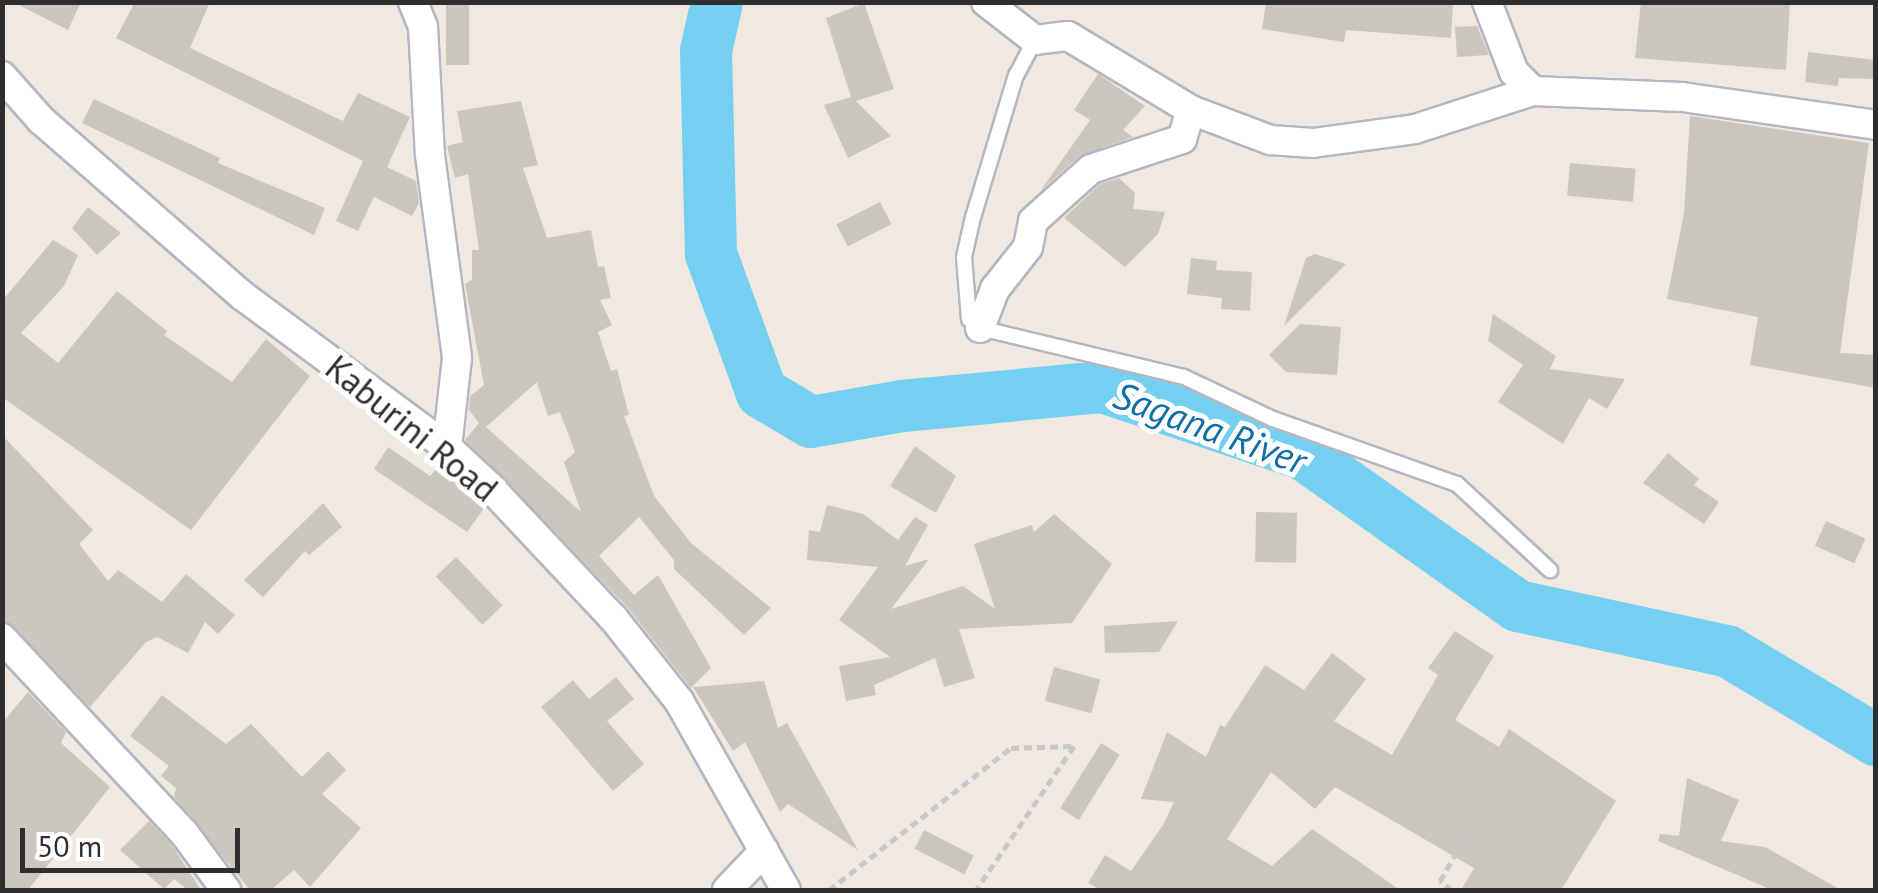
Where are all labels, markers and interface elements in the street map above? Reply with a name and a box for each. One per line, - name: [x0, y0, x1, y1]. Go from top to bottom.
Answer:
- street label: Kaburini Road: [318, 346, 506, 510]
- water label: Sagana River: [1108, 371, 1312, 483]
- scale bar: [25, 808, 245, 870]
- text: 50 m: [37, 826, 102, 865]

